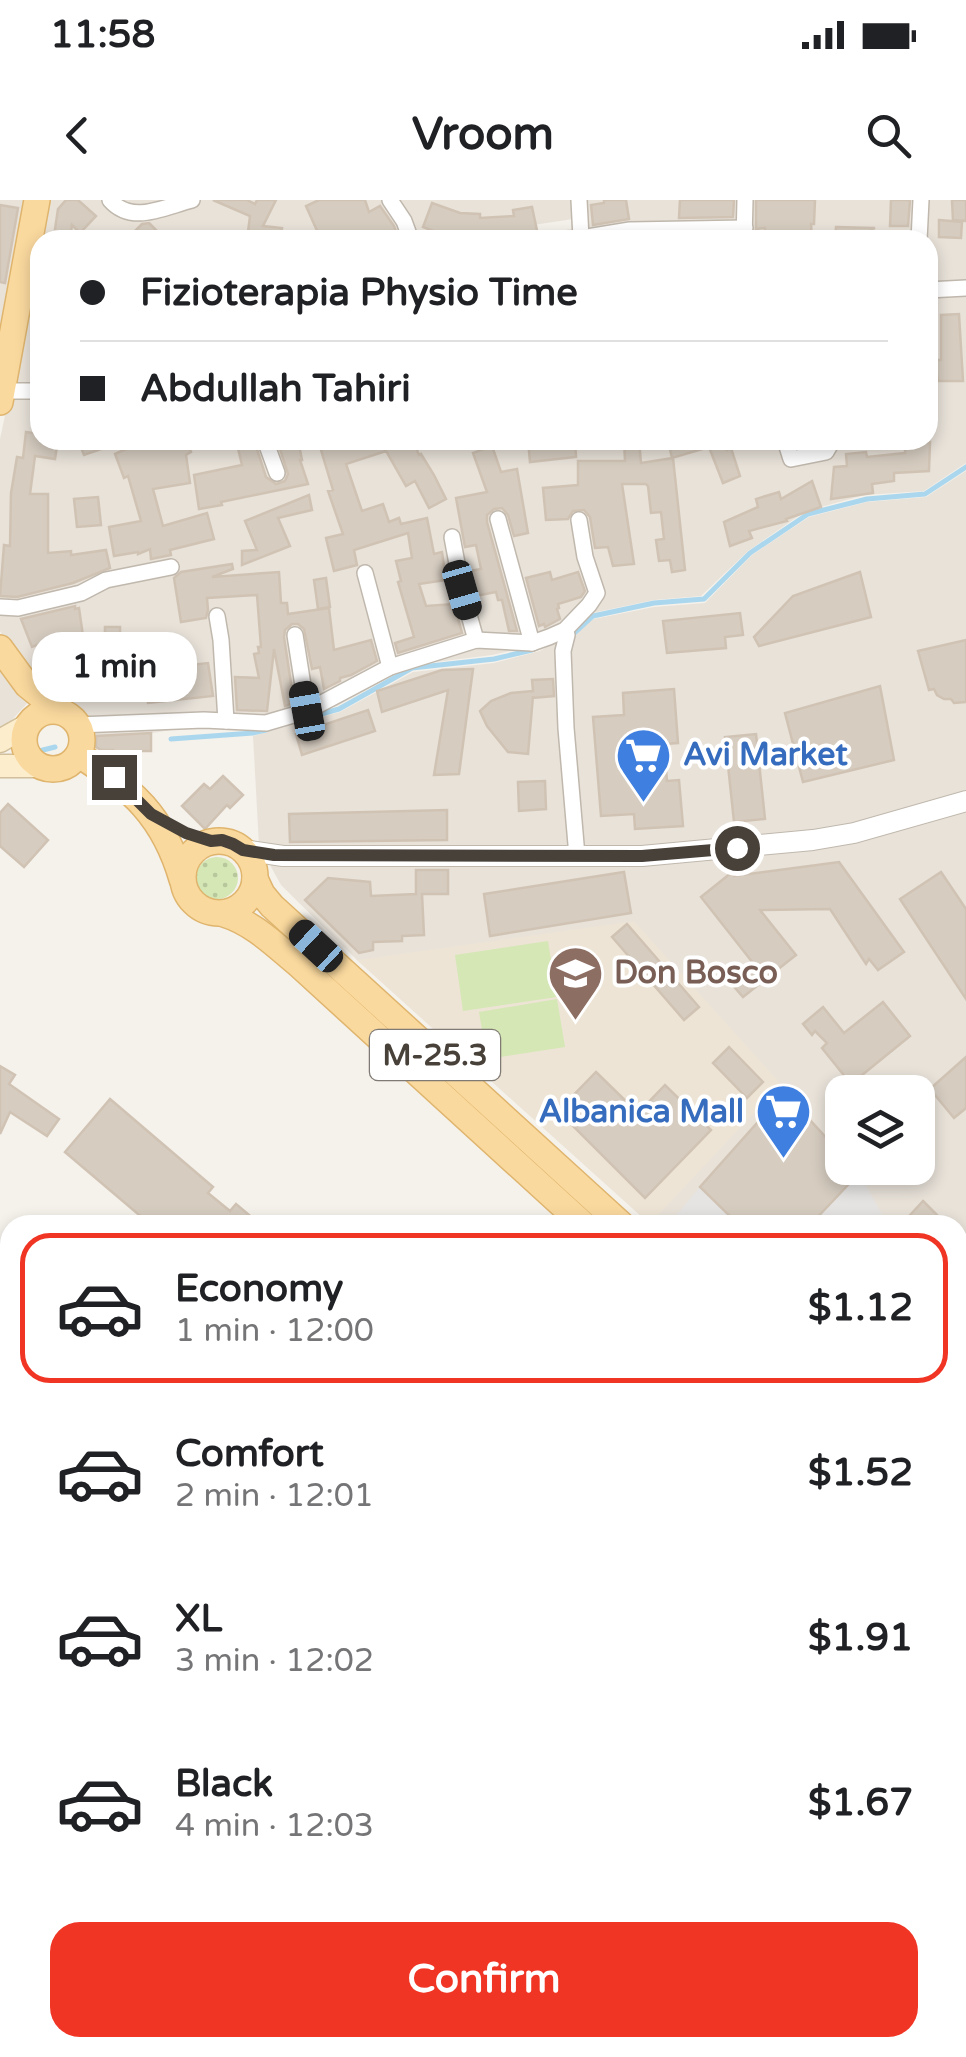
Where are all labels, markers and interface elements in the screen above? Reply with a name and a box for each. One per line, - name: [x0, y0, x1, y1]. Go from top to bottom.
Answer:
- text: 11:58: [50, 12, 155, 58]
- icon: back: [50, 108, 105, 163]
- text: Vroom: [412, 108, 554, 162]
- icon: search: [861, 108, 916, 163]
- text: Fizioterapia Physio Time: [140, 270, 578, 316]
- text: Abdullah Tahiri: [140, 366, 411, 412]
- car: [439, 557, 485, 623]
- callout: 1 min: [32, 632, 196, 702]
- text: 1 min: [72, 648, 157, 686]
- car: [287, 679, 327, 743]
- supermarket icon: Avi Market: [614, 725, 674, 804]
- place label: Avi Market: [683, 736, 848, 774]
- route end: [92, 755, 137, 800]
- route start: [715, 826, 760, 871]
- car: [284, 915, 348, 977]
- school or university icon: Don Bosco: [545, 943, 605, 1022]
- place label: Don Bosco: [614, 954, 778, 992]
- road number: M-25.3: [370, 1030, 500, 1080]
- map controls: [825, 1075, 935, 1185]
- button: layers: [825, 1075, 935, 1185]
- supermarket icon: Albanica Mall: [753, 1082, 813, 1161]
- place label: Albanica Mall: [539, 1093, 744, 1131]
- icon: car: [55, 1263, 145, 1353]
- text: Economy: [175, 1266, 343, 1312]
- text: $1.12: [808, 1285, 913, 1331]
- text: 1 min · 12:00: [175, 1312, 374, 1350]
- icon: car: [55, 1428, 145, 1518]
- text: Comfort: [175, 1431, 324, 1477]
- text: $1.52: [808, 1450, 913, 1496]
- text: 2 min · 12:01: [175, 1477, 374, 1515]
- icon: car: [55, 1593, 145, 1683]
- text: XL: [175, 1596, 222, 1642]
- text: $1.91: [808, 1615, 913, 1661]
- text: 3 min · 12:02: [175, 1642, 374, 1680]
- icon: car: [55, 1758, 145, 1848]
- text: Black: [175, 1761, 273, 1807]
- text: $1.67: [808, 1780, 913, 1826]
- text: 4 min · 12:03: [175, 1807, 374, 1845]
- button: Confirm: [50, 1922, 918, 2037]

